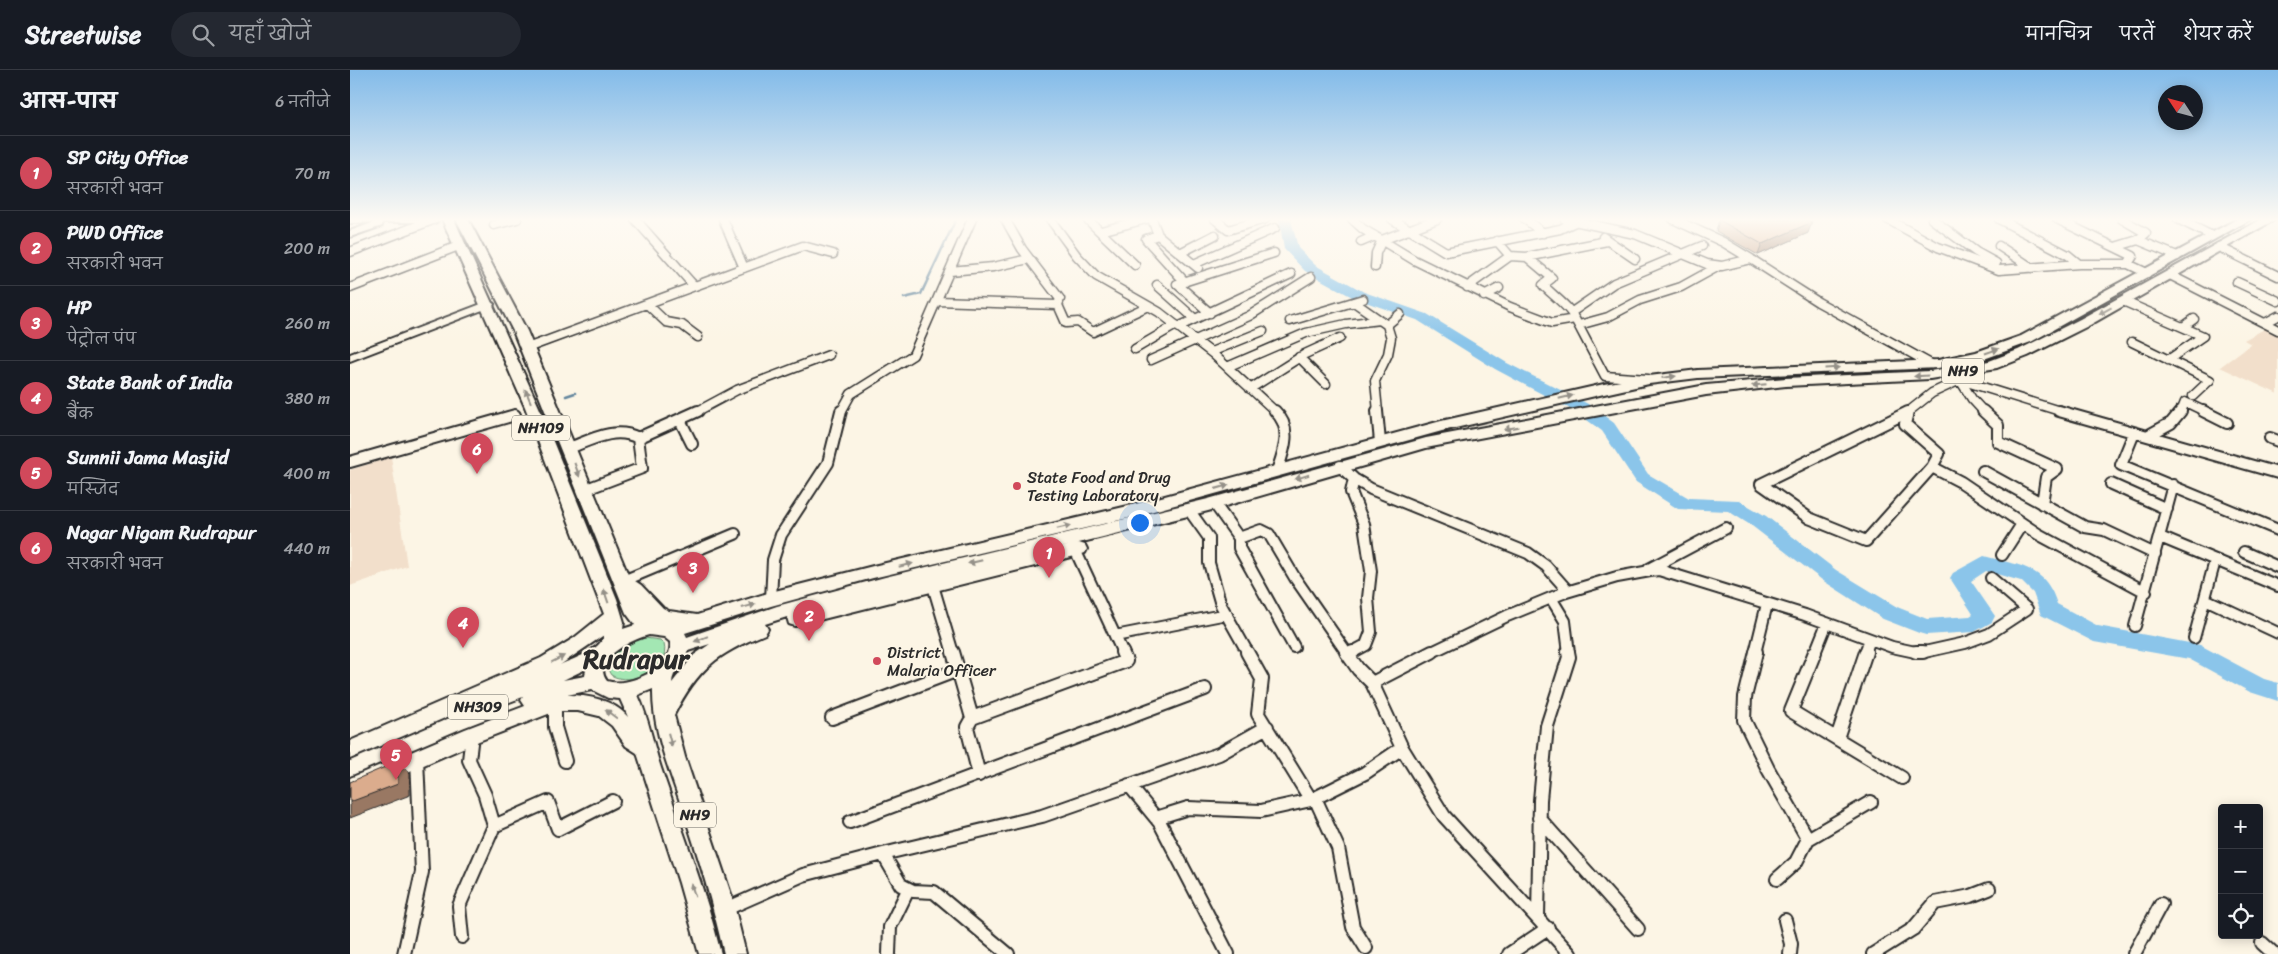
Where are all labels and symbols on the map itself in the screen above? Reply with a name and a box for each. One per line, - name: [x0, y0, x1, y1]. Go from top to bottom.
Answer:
- north arrow: [2158, 85, 2203, 130]
- one-way arrow: [2099, 306, 2112, 315]
- one-way arrow: [1985, 347, 2000, 354]
- road number: NH9: [1942, 358, 1984, 384]
- one-way arrow: [1824, 364, 1840, 372]
- one-way arrow: [1913, 372, 1929, 380]
- one-way arrow: [1662, 373, 1678, 381]
- one-way arrow: [1751, 381, 1767, 389]
- one-way arrow: [523, 389, 531, 403]
- one-way arrow: [1558, 393, 1574, 401]
- road number: NH109: [512, 416, 570, 440]
- one-way arrow: [1502, 424, 1518, 432]
- pin: 6: [461, 433, 493, 474]
- one-way arrow: [574, 462, 581, 477]
- place label: State Food and Drug Testing Laboratory: [1027, 463, 1171, 510]
- one-way arrow: [1294, 474, 1309, 482]
- marker: State Food and Drug Testing Laboratory: [1011, 480, 1023, 492]
- one-way arrow: [1214, 482, 1229, 490]
- your location: [1127, 510, 1153, 536]
- one-way arrow: [1057, 523, 1072, 531]
- pin: 1: [1033, 537, 1065, 578]
- pin: 3: [677, 552, 709, 593]
- one-way arrow: [968, 558, 983, 566]
- one-way arrow: [899, 561, 914, 569]
- one-way arrow: [602, 588, 610, 603]
- pin: 2: [793, 600, 825, 641]
- one-way arrow: [741, 601, 756, 609]
- pin: 4: [447, 607, 479, 648]
- one-way arrow: [693, 635, 708, 643]
- district label: Rudrapur: [582, 636, 691, 682]
- place label: District Malaria Officer: [887, 638, 997, 685]
- one-way arrow: [551, 655, 566, 663]
- marker: District Malaria Officer: [871, 655, 883, 667]
- road number: NH309: [448, 694, 508, 720]
- one-way arrow: [604, 709, 618, 719]
- one-way arrow: [666, 732, 674, 748]
- pin: 5: [380, 739, 412, 780]
- road number: NH9: [674, 802, 716, 828]
- one-way arrow: [688, 883, 696, 898]

